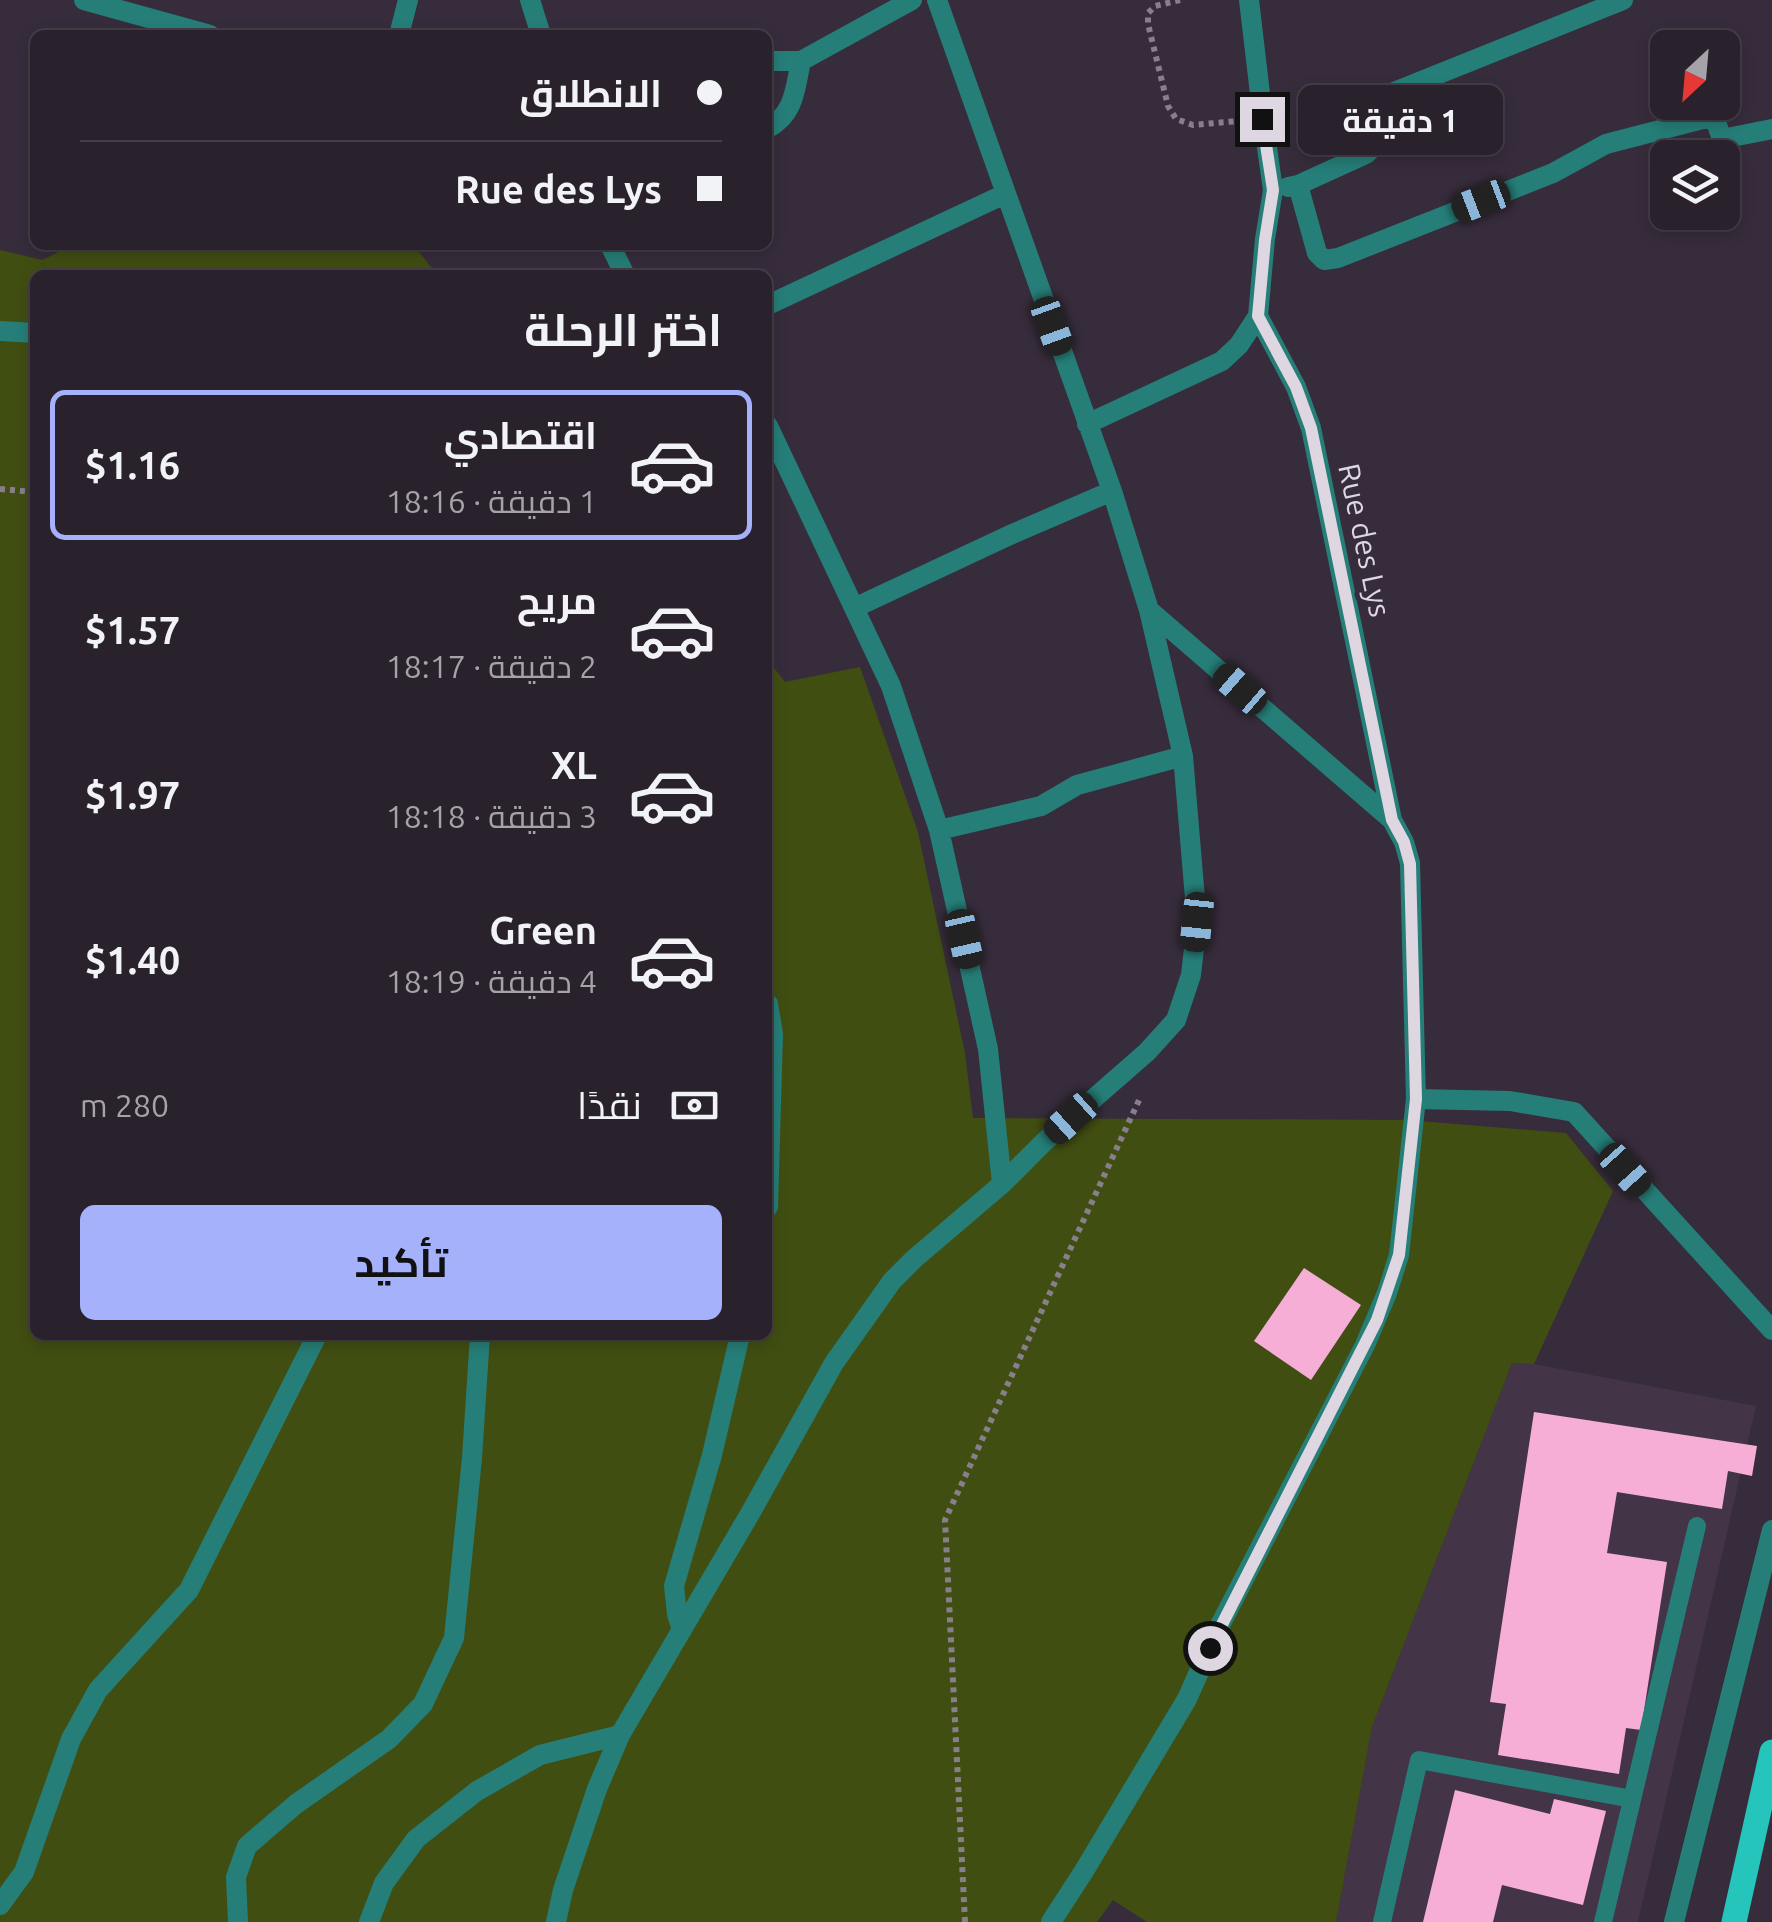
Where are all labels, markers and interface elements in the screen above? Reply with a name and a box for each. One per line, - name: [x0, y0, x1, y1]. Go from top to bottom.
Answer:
- north arrow: [1650, 30, 1740, 120]
- map controls: [1650, 30, 1740, 230]
- text: الانطلاق: [519, 72, 662, 114]
- callout: 1 دقيقة: [1297, 84, 1502, 154]
- route end: [1240, 97, 1285, 142]
- text: 1 دقيقة: [1342, 102, 1459, 138]
- button: layers: [1650, 140, 1740, 230]
- text: Rue des Lys: [455, 168, 662, 210]
- car: [1448, 176, 1514, 226]
- car: [1028, 293, 1076, 359]
- text: اختر الرحلة: [524, 304, 722, 355]
- text: اقتصادي: [444, 414, 597, 456]
- icon: car: [627, 420, 717, 510]
- text: $1.16: [85, 444, 180, 486]
- street label: Rue des Lys: [1332, 460, 1398, 620]
- text: 1 دقيقة · 18:16: [386, 483, 597, 519]
- text: مريح: [517, 579, 597, 621]
- icon: car: [627, 585, 717, 675]
- text: $1.57: [85, 609, 180, 651]
- text: 2 دقيقة · 18:17: [386, 648, 597, 684]
- car: [1208, 658, 1272, 720]
- text: XL: [551, 744, 597, 786]
- icon: car: [627, 750, 717, 840]
- text: $1.97: [85, 774, 180, 816]
- text: 3 دقيقة · 18:18: [386, 798, 597, 834]
- car: [1179, 891, 1215, 953]
- car: [943, 906, 985, 972]
- text: Green: [489, 909, 597, 951]
- icon: car: [627, 915, 717, 1005]
- text: $1.40: [85, 939, 180, 981]
- text: 4 دقيقة · 18:19: [386, 963, 597, 999]
- icon: cash: [667, 1078, 722, 1133]
- text: نقدًا: [577, 1084, 642, 1126]
- text: 280 m: [80, 1087, 169, 1123]
- car: [1039, 1087, 1103, 1149]
- car: [1594, 1138, 1656, 1202]
- button: تأكيد: [80, 1205, 722, 1320]
- route start: [1188, 1626, 1233, 1671]

